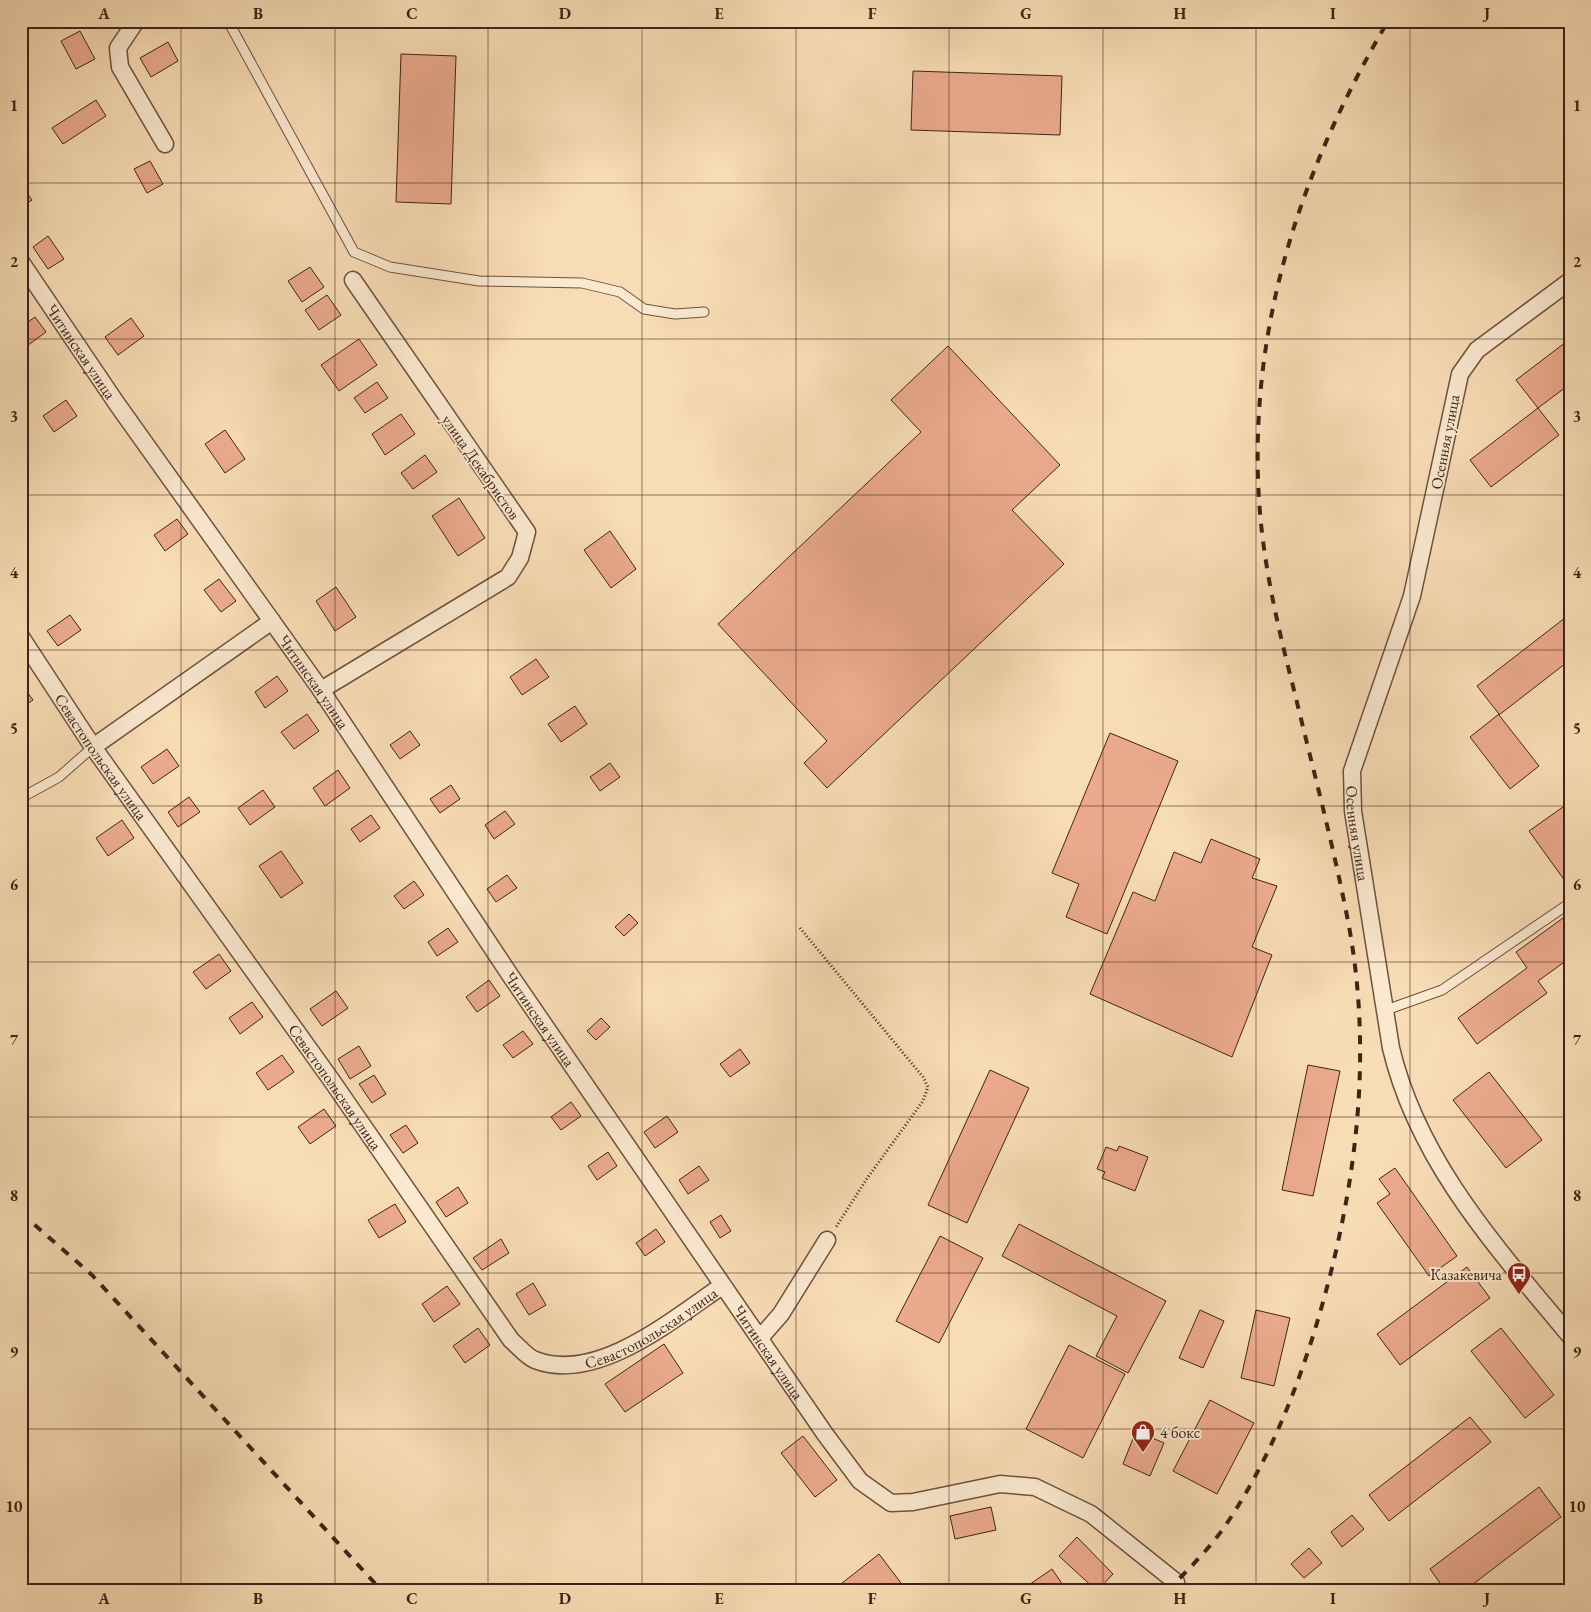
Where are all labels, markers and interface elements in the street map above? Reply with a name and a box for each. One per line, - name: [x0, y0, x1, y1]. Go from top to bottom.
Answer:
- text: A: [97, 3, 110, 24]
- text: B: [253, 3, 263, 24]
- text: C: [406, 3, 418, 24]
- text: D: [559, 3, 571, 24]
- text: E: [714, 3, 724, 24]
- text: F: [868, 3, 877, 24]
- text: G: [1020, 3, 1032, 24]
- text: H: [1174, 3, 1187, 24]
- text: I: [1330, 3, 1336, 24]
- text: J: [1482, 3, 1490, 24]
- text: 1: [10, 95, 18, 116]
- text: 1: [1573, 95, 1581, 116]
- text: 2: [10, 251, 19, 272]
- text: 2: [1573, 251, 1582, 272]
- street label: Читинская улица: [42, 300, 121, 404]
- street label: Осенняя улица: [1426, 392, 1465, 491]
- text: 3: [10, 406, 18, 427]
- text: 3: [1573, 406, 1581, 427]
- street label: улица Декабристов: [437, 410, 525, 524]
- text: 4: [10, 562, 19, 583]
- text: 4: [1573, 562, 1582, 583]
- street label: Читинская улица: [274, 630, 355, 733]
- street label: Севастопольская улица: [50, 689, 153, 825]
- text: 5: [10, 718, 18, 739]
- text: 5: [1573, 718, 1581, 739]
- street label: Осенняя улица: [1342, 785, 1375, 883]
- text: 6: [10, 874, 19, 895]
- text: 6: [1573, 874, 1582, 895]
- street label: Читинская улица: [500, 967, 580, 1071]
- street label: Севастопольская улица: [284, 1020, 387, 1155]
- text: 7: [10, 1029, 19, 1050]
- text: 7: [1573, 1029, 1582, 1050]
- text: 8: [10, 1185, 18, 1206]
- text: 8: [1573, 1185, 1581, 1206]
- bus stop icon: Казакевича: [1506, 1261, 1532, 1295]
- place label: Казакевича: [1430, 1264, 1503, 1285]
- street label: Севастопольская улица: [583, 1282, 722, 1373]
- street label: Читинская улица: [729, 1301, 809, 1404]
- text: 9: [10, 1341, 19, 1362]
- text: 9: [1573, 1341, 1582, 1362]
- shop icon: 4 бокс: [1130, 1419, 1156, 1453]
- place label: 4 бокс: [1160, 1422, 1200, 1443]
- text: 10: [6, 1496, 23, 1517]
- text: 10: [1569, 1496, 1586, 1517]
- text: A: [97, 1588, 110, 1609]
- text: B: [253, 1588, 263, 1609]
- text: C: [406, 1588, 418, 1609]
- text: D: [559, 1588, 571, 1609]
- text: E: [714, 1588, 724, 1609]
- text: F: [868, 1588, 877, 1609]
- text: G: [1020, 1588, 1032, 1609]
- text: H: [1174, 1588, 1187, 1609]
- text: I: [1330, 1588, 1336, 1609]
- text: J: [1482, 1588, 1490, 1609]

